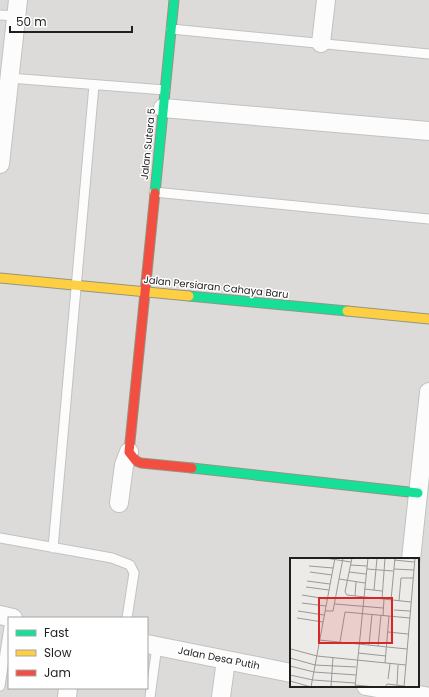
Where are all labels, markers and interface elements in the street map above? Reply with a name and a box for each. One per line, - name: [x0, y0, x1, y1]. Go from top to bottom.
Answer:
- scale bar: [10, 8, 132, 34]
- text: 50 m: [16, 13, 47, 30]
- street label: Jalan Sutera 5: [137, 107, 159, 181]
- street label: Jalan Persiaran Cahaya Baru: [143, 272, 289, 302]
- inset map: [290, 558, 419, 687]
- legend: [8, 617, 148, 689]
- text: Fast: [44, 624, 69, 641]
- street label: Jalan Desa Putih: [177, 643, 261, 673]
- text: Slow: [44, 644, 72, 661]
- text: Jam: [44, 664, 71, 681]

